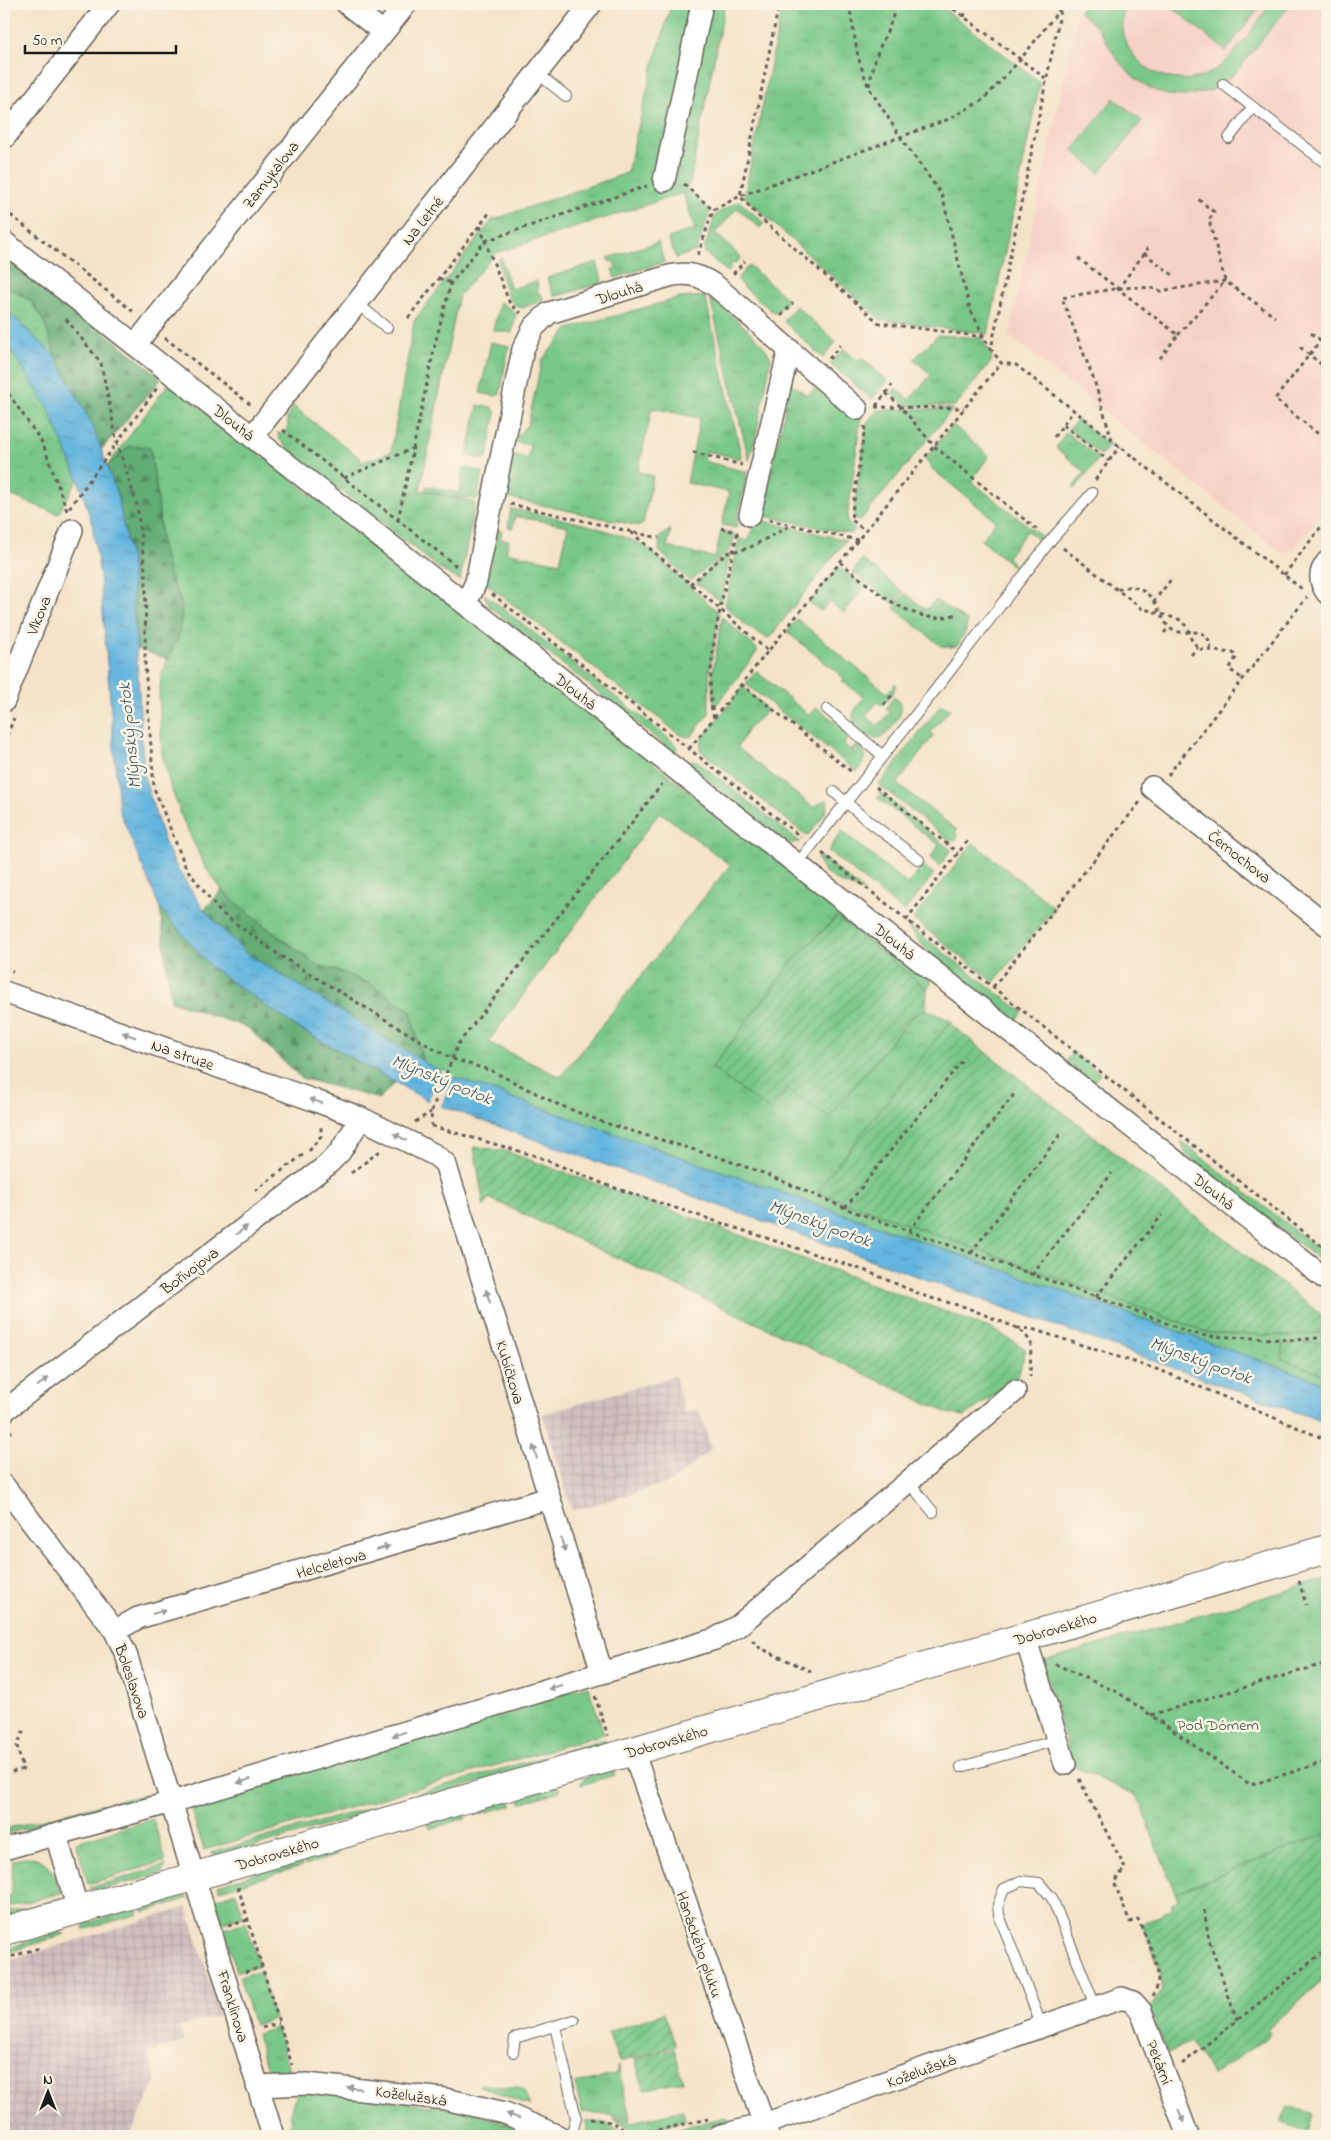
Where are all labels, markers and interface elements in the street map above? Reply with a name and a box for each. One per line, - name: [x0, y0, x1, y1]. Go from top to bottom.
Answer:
- scale bar: [25, 22, 176, 54]
- text: 50 m: [32, 30, 63, 52]
- street label: Zamykalova: [237, 136, 306, 214]
- street label: Na Letné: [397, 191, 451, 251]
- street label: Dlouhá: [592, 275, 646, 313]
- street label: Dlouhá: [206, 399, 259, 448]
- street label: Vlkova: [21, 593, 59, 640]
- street label: Dlouhá: [548, 668, 601, 717]
- water label: Mlýnský potok: [112, 680, 149, 790]
- street label: Černochova: [1202, 825, 1276, 890]
- street label: Dlouhá: [867, 918, 920, 967]
- one-way arrow: [121, 1031, 136, 1039]
- street label: Na struze: [148, 1034, 218, 1078]
- water label: Mlýnský potok: [387, 1049, 496, 1113]
- one-way arrow: [308, 1097, 323, 1104]
- one-way arrow: [393, 1133, 408, 1141]
- street label: Dlouhá: [1186, 1168, 1239, 1217]
- water label: Mlýnský potok: [765, 1194, 875, 1256]
- one-way arrow: [235, 1225, 249, 1235]
- street label: Bořivojova: [155, 1242, 224, 1302]
- one-way arrow: [484, 1288, 492, 1303]
- water label: Mlýnský potok: [1146, 1331, 1256, 1393]
- street label: Kubíčkova: [488, 1338, 530, 1407]
- one-way arrow: [36, 1376, 49, 1387]
- one-way arrow: [531, 1444, 539, 1459]
- one-way arrow: [559, 1538, 567, 1553]
- street label: Helceletova: [294, 1543, 369, 1586]
- one-way arrow: [375, 1544, 390, 1552]
- street label: Dobrovského: [1010, 1607, 1100, 1654]
- one-way arrow: [152, 1608, 167, 1616]
- street label: Boleslavova: [107, 1640, 155, 1722]
- one-way arrow: [547, 1683, 562, 1691]
- park label: Pod Dómem: [1177, 1714, 1259, 1738]
- street label: Dobrovského: [621, 1720, 711, 1767]
- one-way arrow: [392, 1730, 407, 1738]
- one-way arrow: [236, 1777, 251, 1785]
- street label: Dobrovského: [232, 1832, 322, 1879]
- street label: Hanáckého pluku: [669, 1888, 728, 2001]
- street label: Franklinova: [209, 1967, 254, 2046]
- street label: Pekární: [1139, 2037, 1178, 2089]
- street label: Koželužská: [884, 2048, 959, 2095]
- north arrow: [22, 2068, 72, 2118]
- text: N: [43, 2070, 53, 2091]
- street label: Koželužská: [374, 2080, 448, 2114]
- one-way arrow: [345, 2084, 361, 2092]
- one-way arrow: [1177, 2109, 1185, 2124]
- one-way arrow: [505, 2112, 520, 2120]

